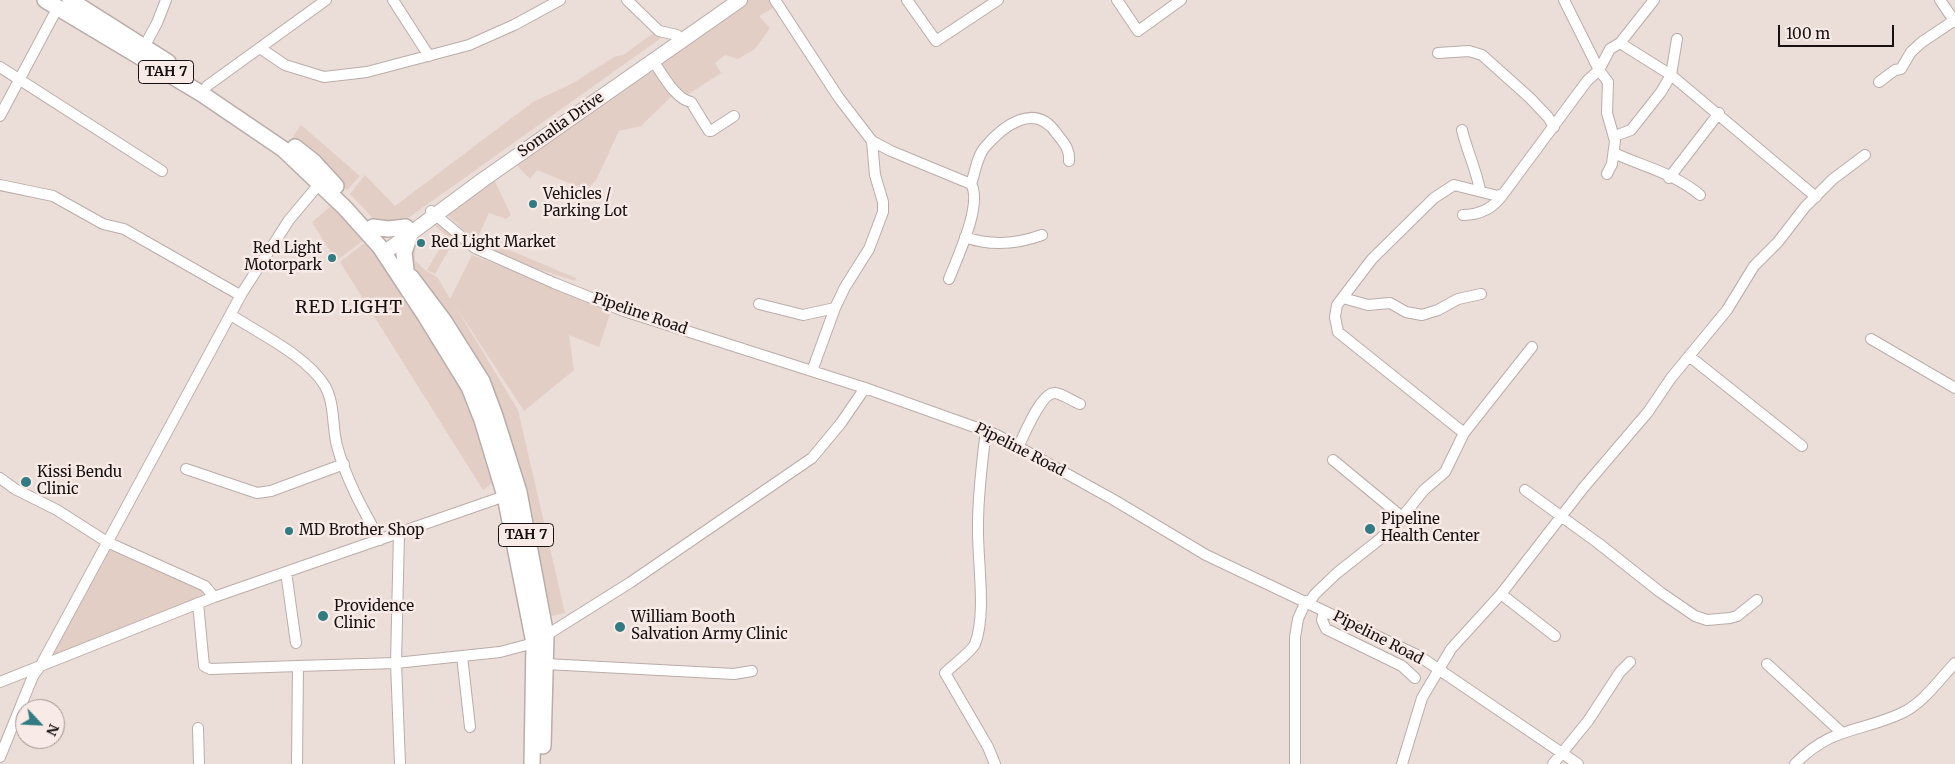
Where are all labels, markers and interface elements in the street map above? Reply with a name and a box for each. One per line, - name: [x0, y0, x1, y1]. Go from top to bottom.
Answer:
- scale bar: [1780, 15, 1896, 47]
- text: 100 m: [1786, 24, 1830, 43]
- road number: TAH 7: [138, 61, 194, 84]
- street label: Somalia Drive: [515, 89, 607, 161]
- place label: Vehicles / Parking Lot: [543, 186, 628, 221]
- marker: Vehicles / Parking Lot: [527, 198, 539, 210]
- place label: Red Light Market: [431, 234, 556, 252]
- marker: Red Light Market: [415, 237, 427, 249]
- place label: Red Light Motorpark: [244, 240, 322, 275]
- marker: Red Light Motorpark: [326, 252, 338, 264]
- street label: Pipeline Road: [590, 289, 690, 339]
- district label: RED LIGHT: [294, 297, 404, 319]
- street label: Pipeline Road: [972, 420, 1068, 480]
- place label: Kissi Bendu Clinic: [37, 464, 122, 499]
- marker: Kissi Bendu Clinic: [19, 475, 33, 489]
- place label: Pipeline Health Center: [1381, 511, 1480, 546]
- place label: MD Brother Shop: [299, 522, 424, 540]
- marker: Pipeline Health Center: [1363, 522, 1377, 536]
- road number: TAH 7: [498, 524, 554, 546]
- marker: MD Brother Shop: [283, 525, 295, 537]
- place label: Providence Clinic: [334, 598, 414, 633]
- street label: Pipeline Road: [1330, 608, 1426, 668]
- marker: Providence Clinic: [316, 609, 330, 623]
- place label: William Booth Salvation Army Clinic: [631, 609, 788, 644]
- marker: William Booth Salvation Army Clinic: [613, 620, 627, 634]
- north arrow: [15, 699, 65, 749]
- text: N: [42, 721, 63, 739]

